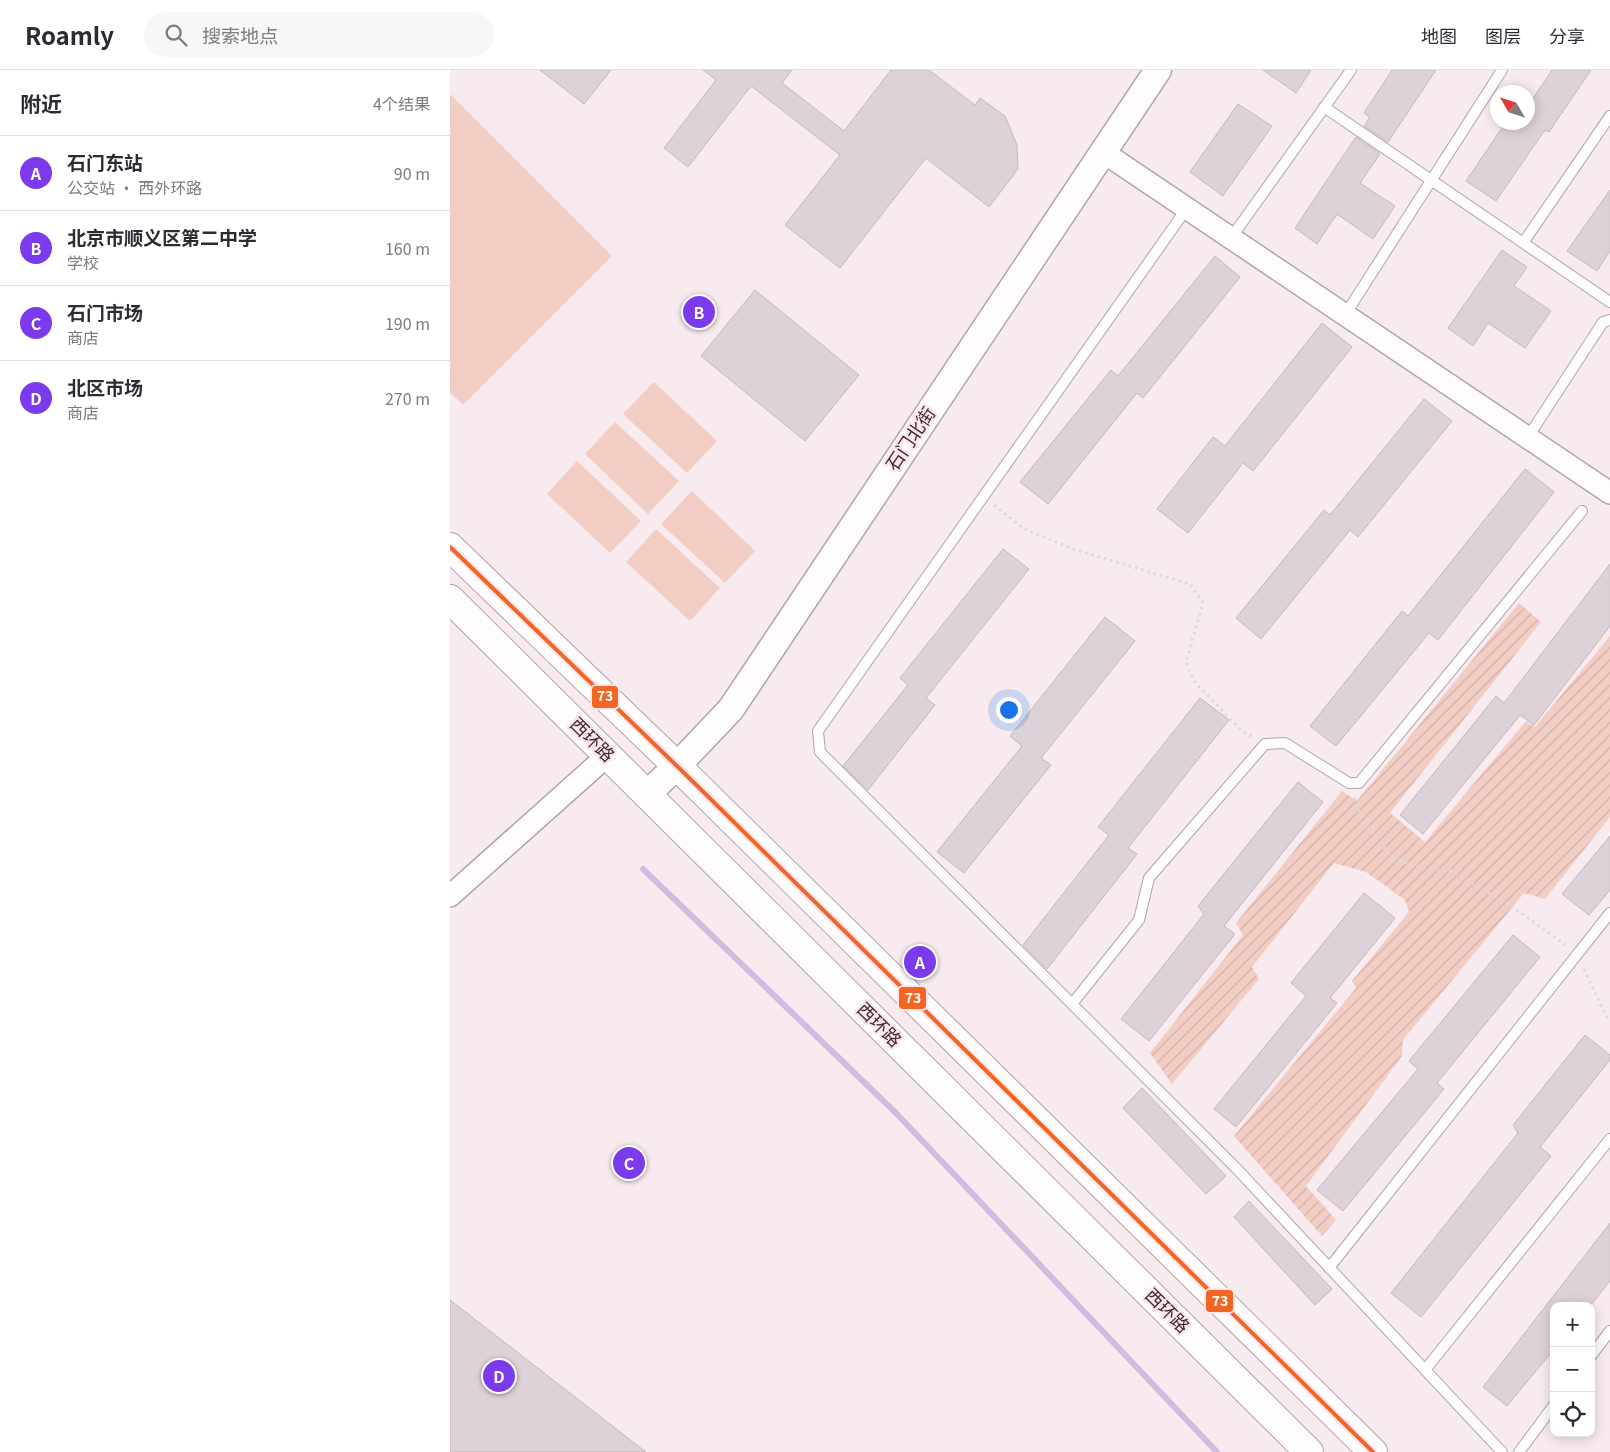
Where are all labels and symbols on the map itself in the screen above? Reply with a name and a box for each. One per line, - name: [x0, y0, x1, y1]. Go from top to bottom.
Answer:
- north arrow: [1490, 85, 1535, 130]
- pin: B: [683, 293, 715, 331]
- street label: 石门北街: [878, 401, 940, 475]
- line badge: 73: [591, 685, 619, 709]
- text: 73: [597, 685, 613, 705]
- your location: [996, 697, 1022, 723]
- street label: 西环路: [565, 710, 622, 767]
- pin: A: [904, 943, 936, 981]
- line badge: 73: [898, 986, 927, 1010]
- text: 73: [905, 987, 921, 1007]
- street label: 西环路: [852, 995, 909, 1052]
- pin: C: [613, 1144, 645, 1182]
- street label: 西环路: [1140, 1281, 1197, 1338]
- line badge: 73: [1205, 1289, 1234, 1313]
- text: 73: [1212, 1290, 1228, 1310]
- pin: D: [483, 1357, 515, 1395]

